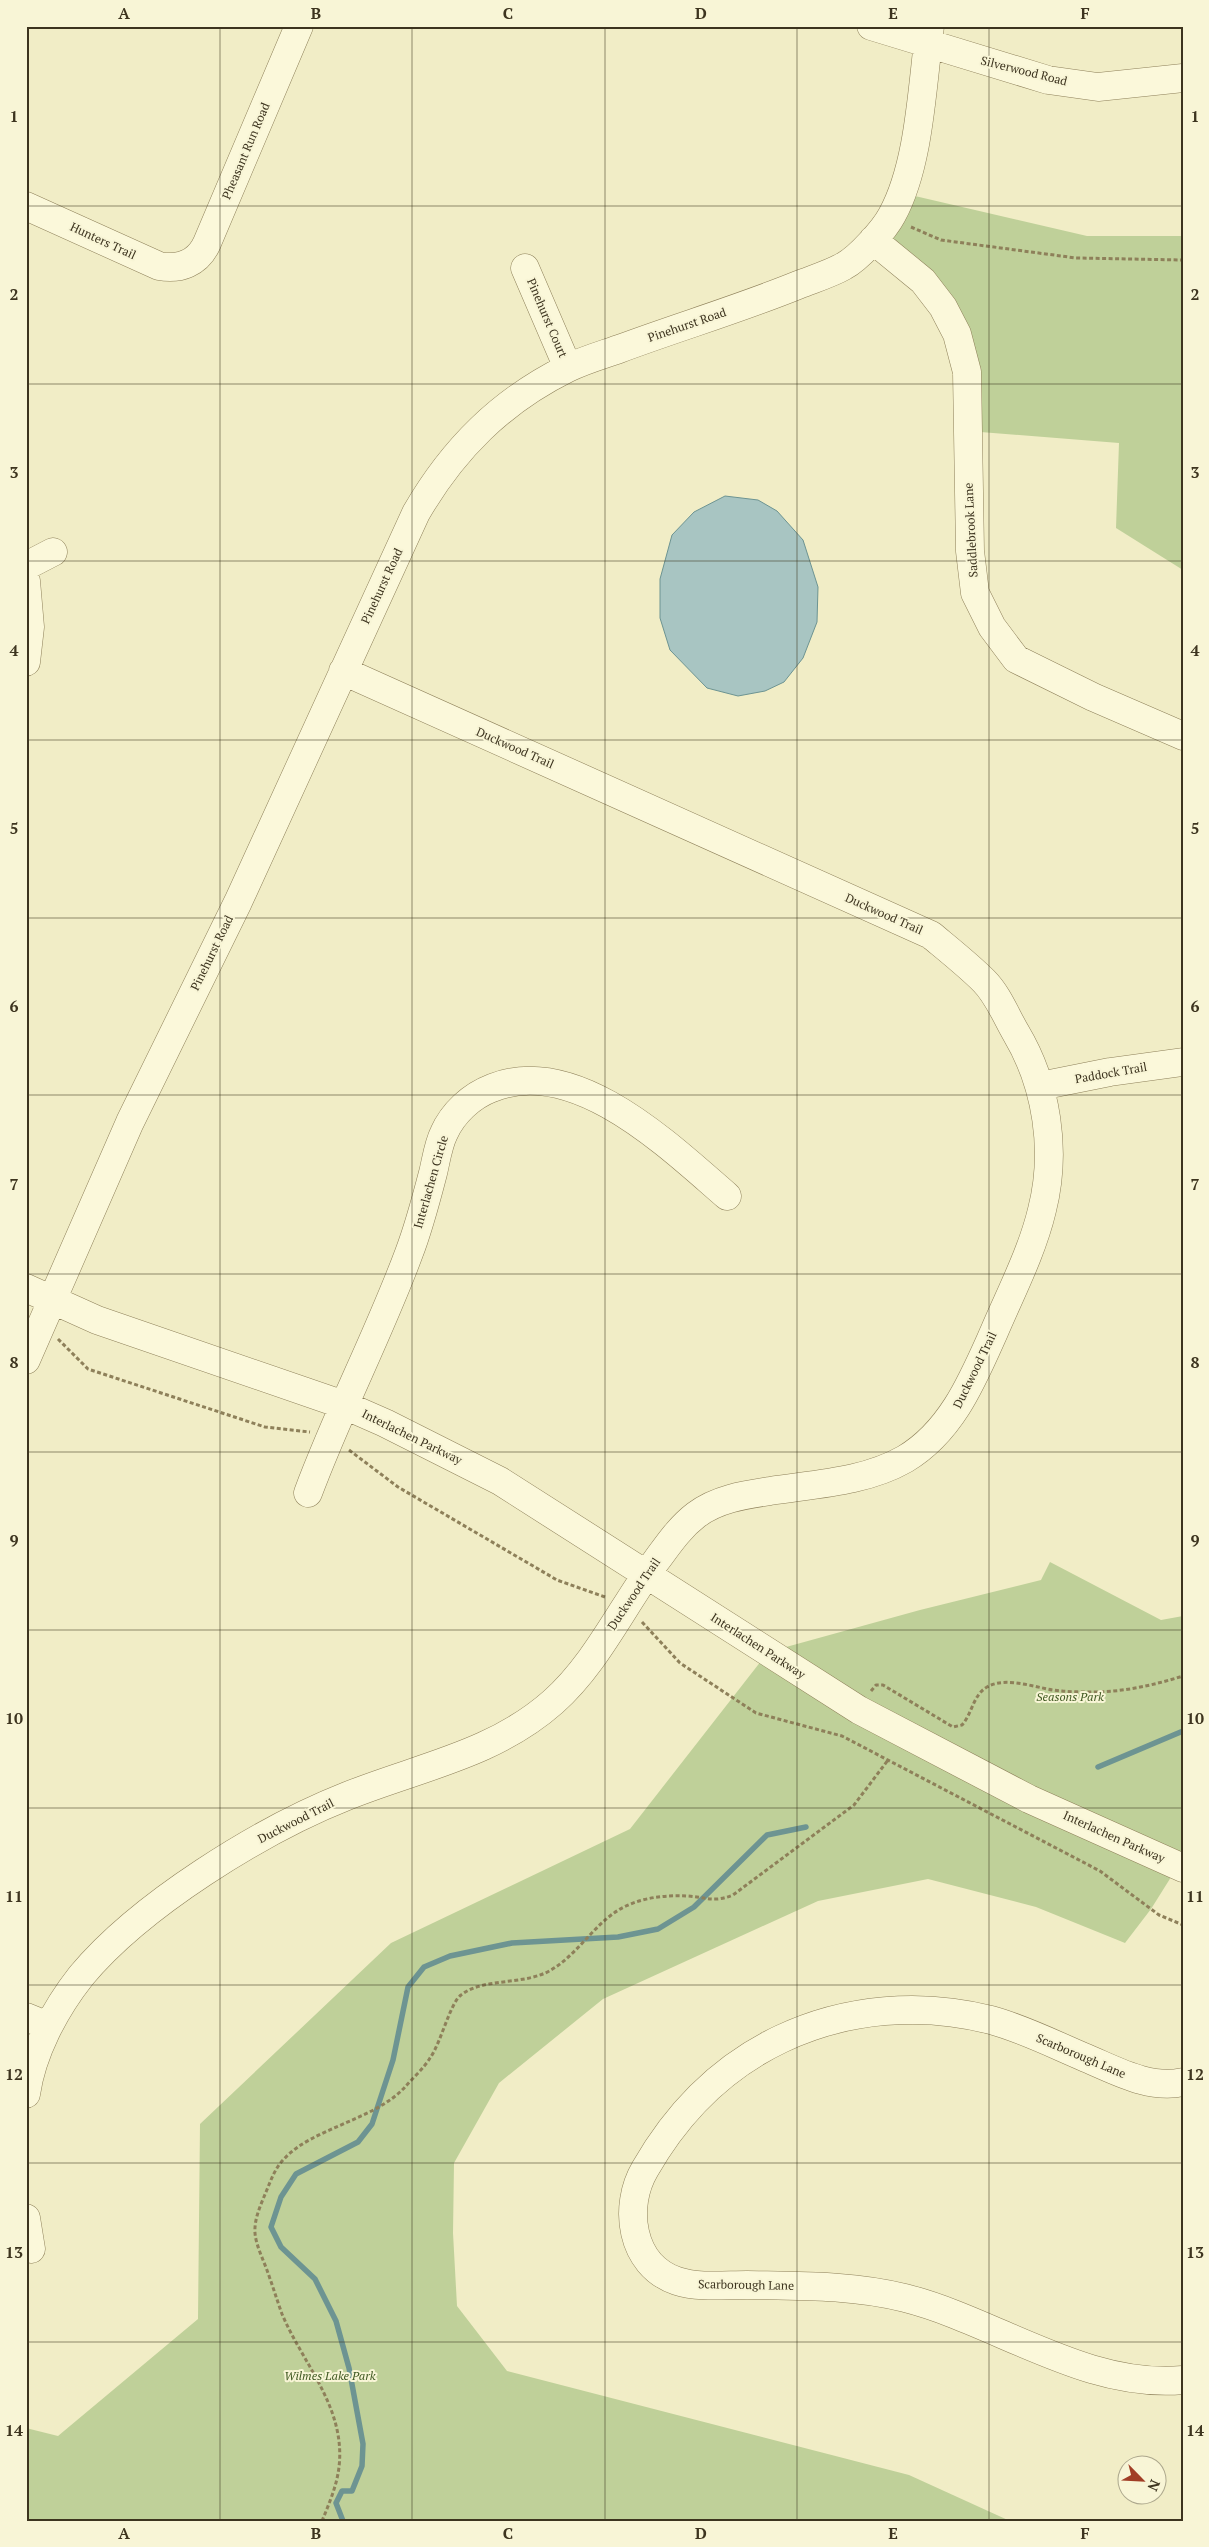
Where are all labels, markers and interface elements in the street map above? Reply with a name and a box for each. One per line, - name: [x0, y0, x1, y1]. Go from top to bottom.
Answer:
- text: A: [118, 2, 130, 24]
- text: B: [311, 2, 321, 24]
- text: C: [503, 2, 513, 24]
- text: D: [695, 2, 707, 24]
- text: E: [888, 2, 898, 24]
- text: F: [1080, 2, 1090, 24]
- street label: Silverwood Road: [979, 53, 1069, 89]
- street label: Pheasant Run Road: [218, 100, 273, 201]
- text: 1: [9, 105, 19, 127]
- text: 1: [1190, 105, 1200, 127]
- street label: Hunters Trail: [68, 219, 139, 262]
- street label: Pinehurst Court: [524, 276, 571, 360]
- text: 2: [9, 283, 19, 305]
- text: 2: [1190, 283, 1200, 305]
- street label: Pinehurst Road: [646, 304, 728, 345]
- text: 3: [9, 461, 19, 483]
- text: 3: [1190, 461, 1200, 483]
- street label: Saddlebrook Lane: [961, 482, 980, 578]
- street label: Pinehurst Road: [357, 545, 406, 626]
- text: 4: [9, 639, 19, 661]
- text: 4: [1190, 639, 1200, 661]
- street label: Duckwood Trail: [474, 724, 557, 772]
- text: 5: [9, 817, 19, 839]
- text: 5: [1190, 817, 1200, 839]
- street label: Duckwood Trail: [843, 890, 926, 938]
- street label: Pinehurst Road: [187, 912, 236, 993]
- text: 6: [9, 995, 19, 1017]
- text: 6: [1190, 995, 1200, 1017]
- street label: Paddock Trail: [1074, 1059, 1148, 1086]
- street label: Interlachen Circle: [410, 1134, 451, 1230]
- text: 7: [9, 1173, 19, 1195]
- text: 7: [1190, 1173, 1200, 1195]
- street label: Duckwood Trail: [949, 1329, 1000, 1411]
- text: 8: [9, 1351, 19, 1373]
- text: 8: [1190, 1351, 1200, 1373]
- street label: Interlachen Parkway: [360, 1406, 466, 1468]
- text: 9: [9, 1529, 19, 1551]
- text: 9: [1190, 1529, 1200, 1551]
- street label: Duckwood Trail: [604, 1555, 663, 1633]
- street label: Interlachen Parkway: [708, 1609, 809, 1682]
- park label: Seasons Park: [1036, 1689, 1104, 1704]
- text: 10: [5, 1707, 23, 1729]
- text: 10: [1186, 1707, 1204, 1729]
- street label: Duckwood Trail: [255, 1795, 337, 1846]
- street label: Interlachen Parkway: [1061, 1807, 1168, 1866]
- text: 11: [5, 1885, 23, 1907]
- text: 11: [1186, 1885, 1204, 1907]
- street label: Scarborough Lane: [1034, 2030, 1128, 2081]
- text: 12: [5, 2063, 23, 2085]
- text: 12: [1186, 2063, 1204, 2085]
- text: 13: [5, 2241, 23, 2263]
- text: 13: [1186, 2241, 1204, 2263]
- street label: Scarborough Lane: [698, 2276, 794, 2293]
- park label: Wilmes Lake Park: [284, 2368, 376, 2383]
- text: 14: [5, 2419, 23, 2441]
- text: 14: [1186, 2419, 1204, 2441]
- north arrow: [1116, 2454, 1166, 2504]
- text: N: [1143, 2477, 1165, 2495]
- text: A: [118, 2522, 130, 2544]
- text: B: [311, 2522, 321, 2544]
- text: C: [503, 2522, 513, 2544]
- text: D: [695, 2522, 707, 2544]
- text: E: [888, 2522, 898, 2544]
- text: F: [1080, 2522, 1090, 2544]

